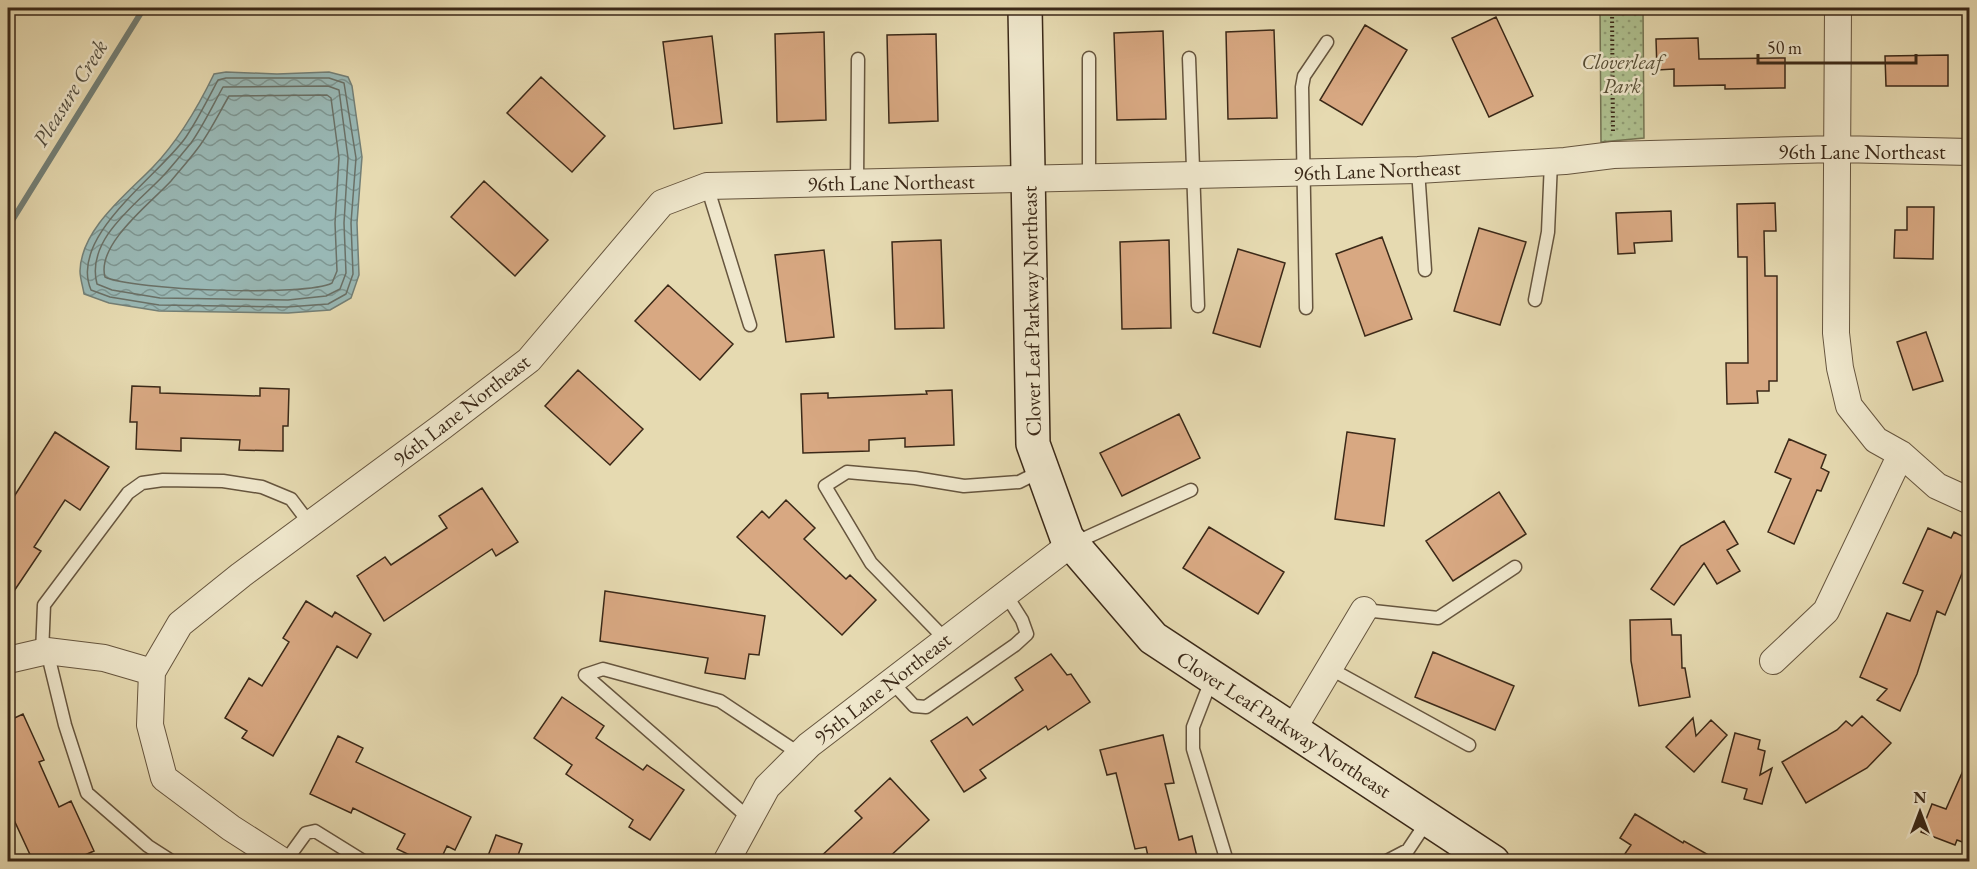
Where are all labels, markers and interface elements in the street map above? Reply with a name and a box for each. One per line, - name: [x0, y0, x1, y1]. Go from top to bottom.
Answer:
- scale bar: [1758, 27, 1916, 65]
- water label: Pleasure Creek: [26, 34, 114, 152]
- text: 50 m: [1767, 36, 1802, 59]
- park label: Cloverleaf Park: [1581, 48, 1667, 99]
- street label: 96th Lane Northeast: [1778, 138, 1946, 165]
- street label: 96th Lane Northeast: [1293, 154, 1461, 186]
- street label: 96th Lane Northeast: [807, 167, 975, 197]
- street label: Clover Leaf Parkway Northeast: [1015, 185, 1047, 437]
- street label: 96th Lane Northeast: [387, 348, 536, 472]
- street label: 95th Lane Northeast: [808, 626, 957, 750]
- street label: Clover Leaf Parkway Northeast: [1172, 644, 1397, 804]
- north arrow: [1890, 782, 1950, 842]
- text: N: [1914, 787, 1927, 808]

